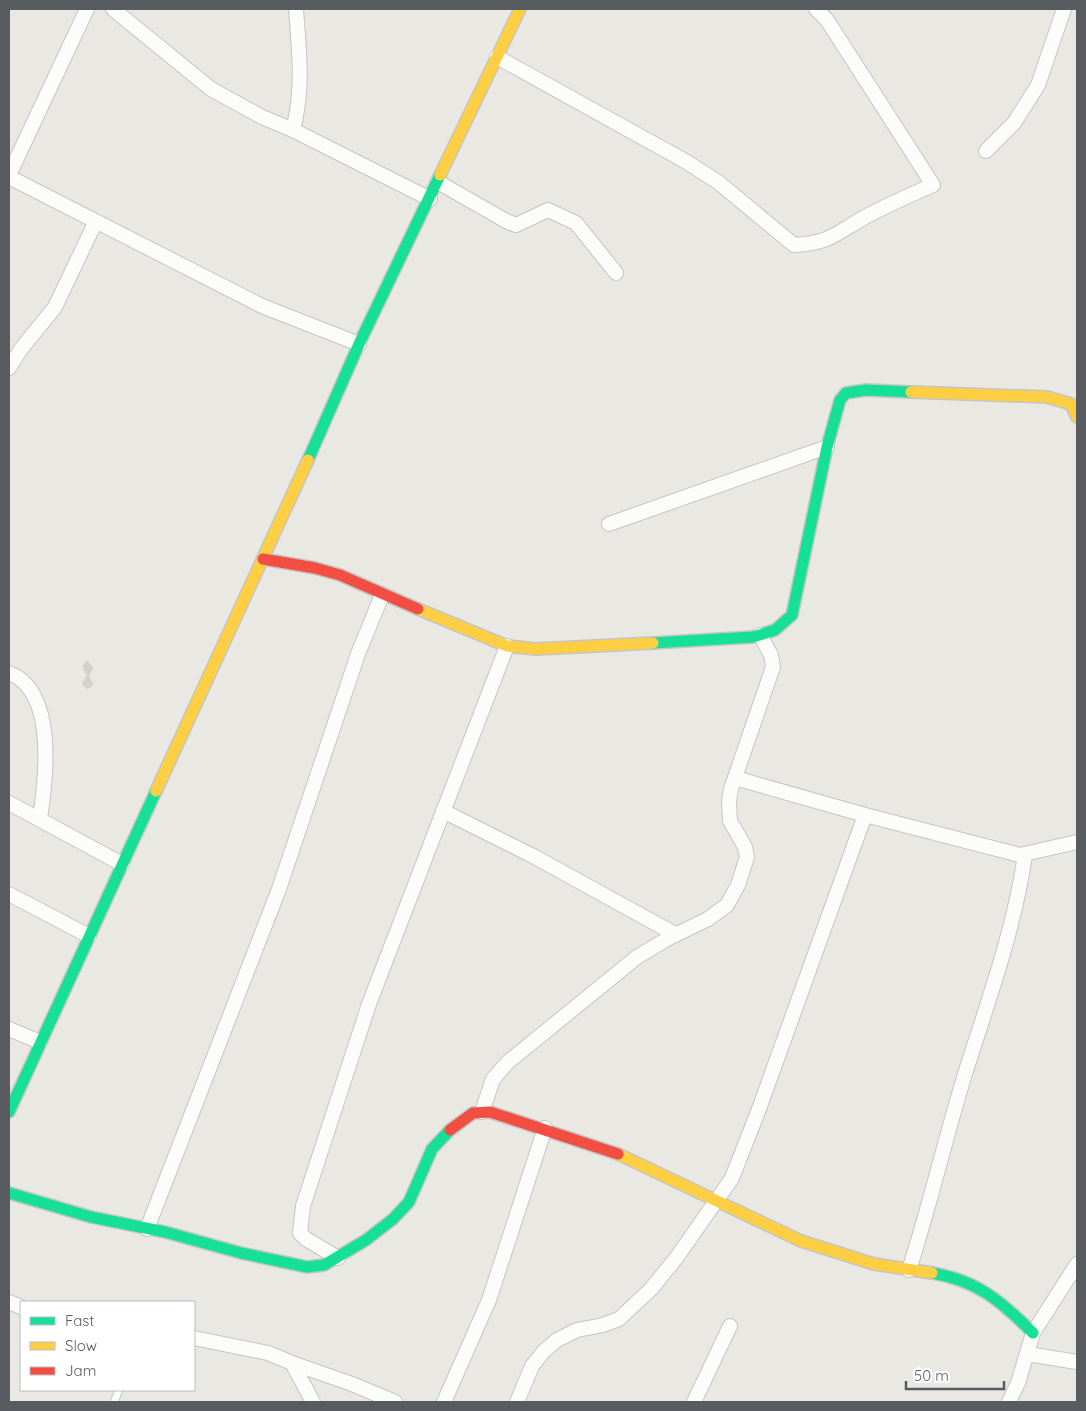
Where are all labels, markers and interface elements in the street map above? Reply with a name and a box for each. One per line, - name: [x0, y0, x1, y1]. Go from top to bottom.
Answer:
- legend: [20, 1301, 195, 1391]
- text: Fast: [65, 1311, 94, 1330]
- text: Slow: [65, 1336, 97, 1355]
- scale bar: [906, 1358, 1004, 1390]
- text: Jam: [65, 1361, 96, 1380]
- text: 50 m: [914, 1366, 949, 1385]

